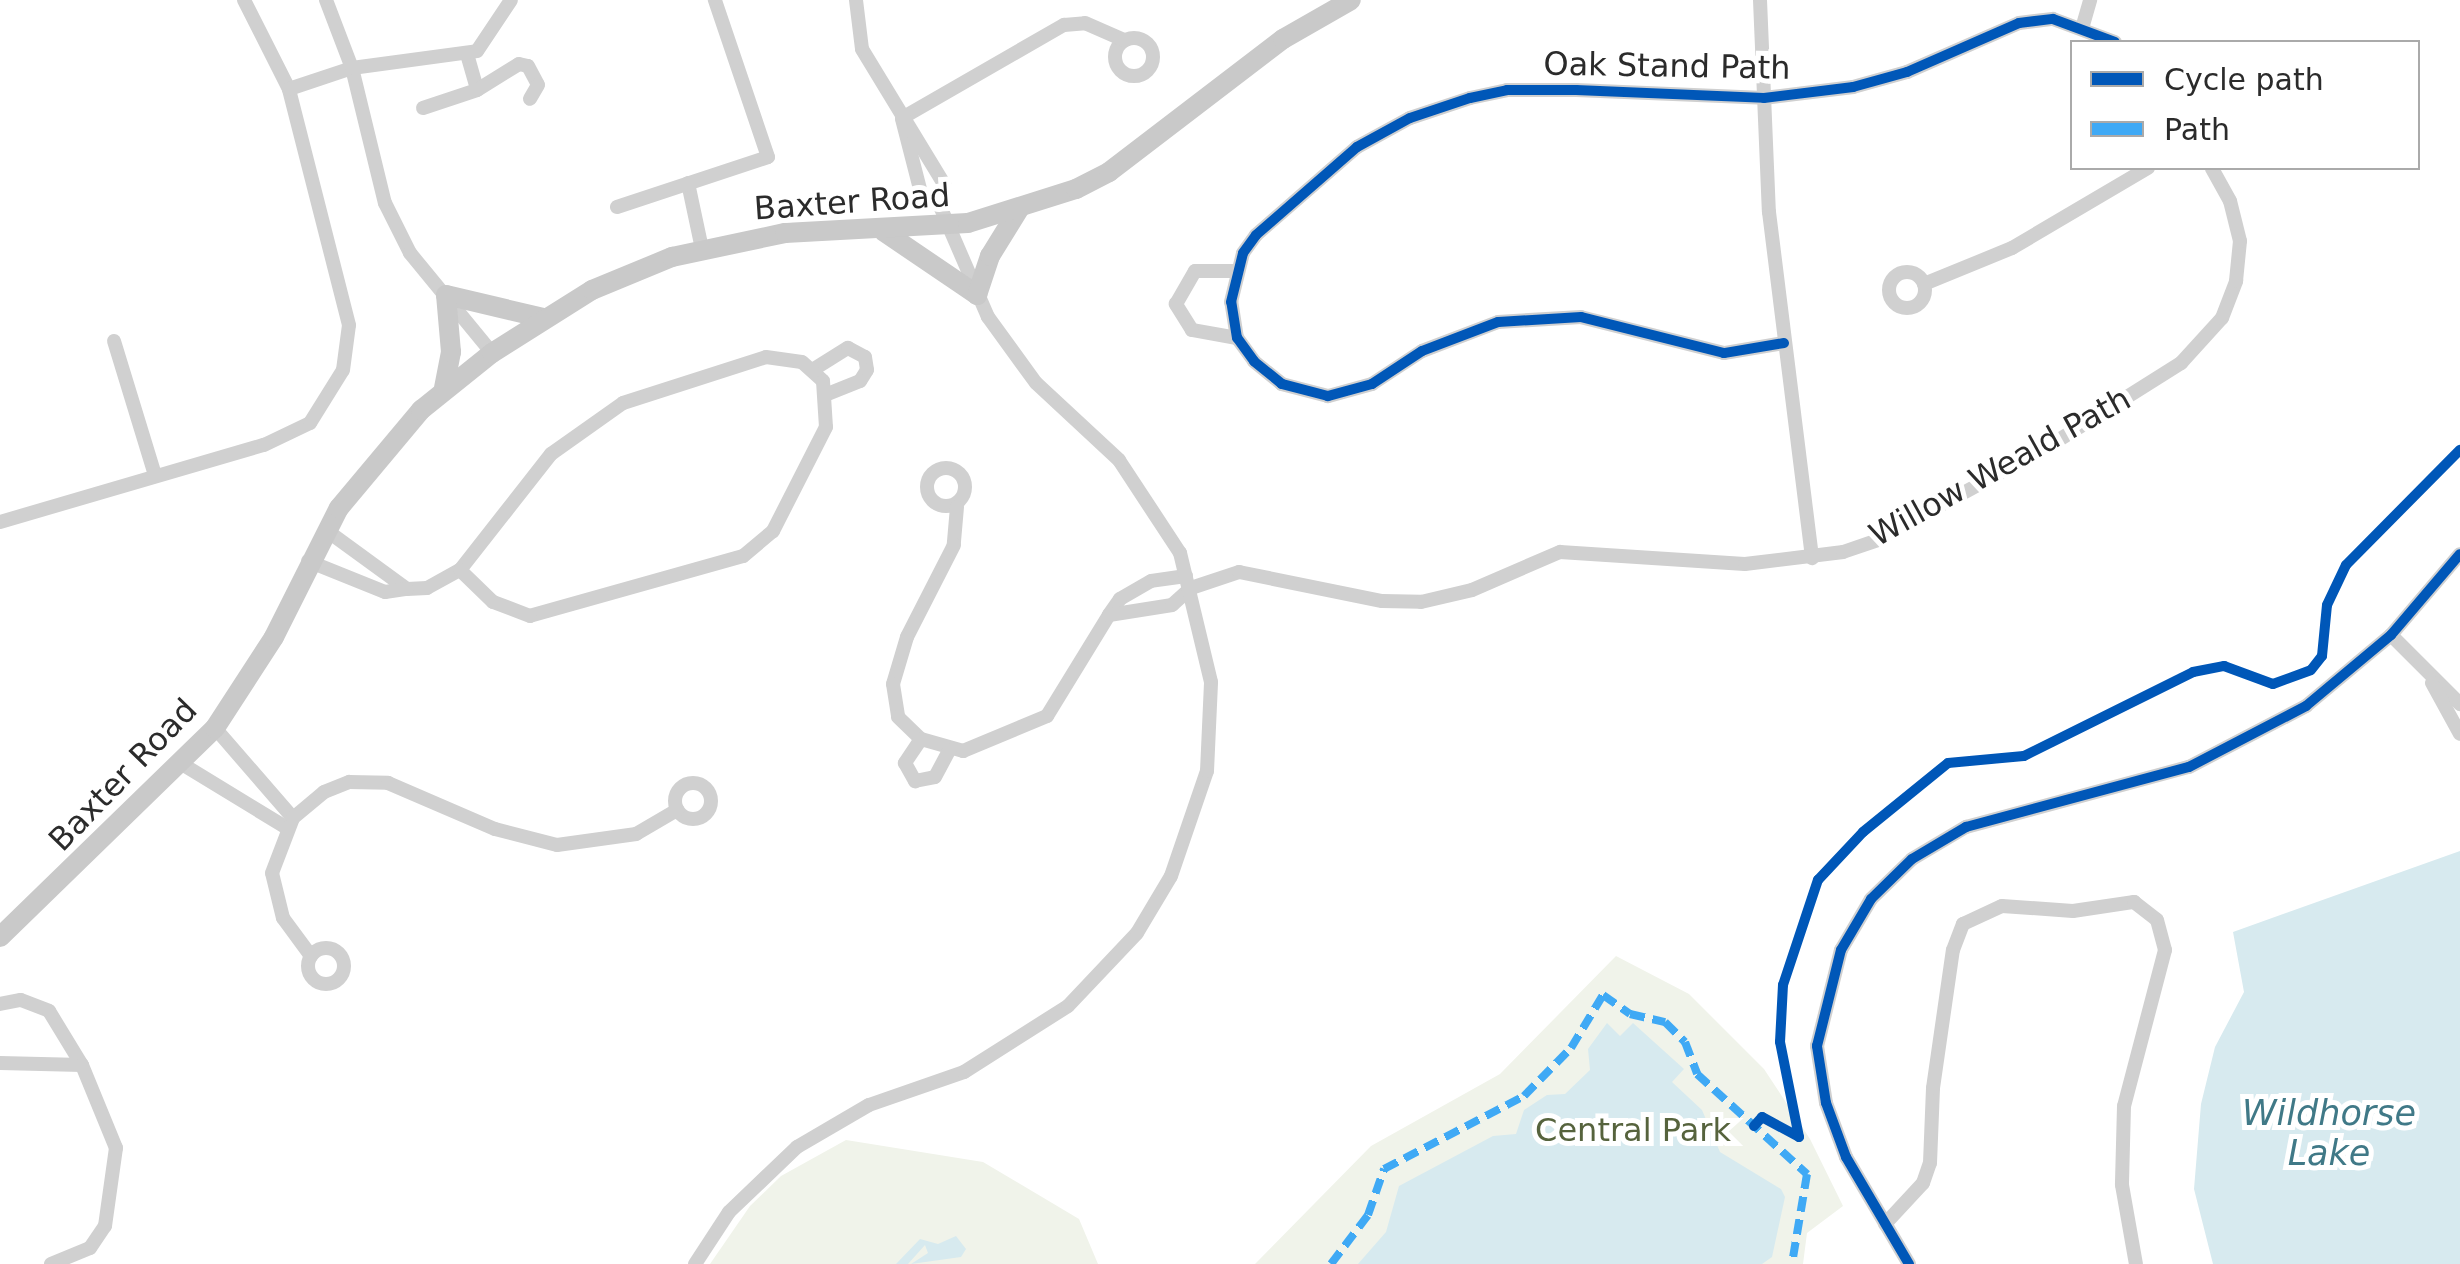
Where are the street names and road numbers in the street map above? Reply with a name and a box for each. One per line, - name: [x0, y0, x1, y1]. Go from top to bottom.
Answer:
- street label: Oak Stand Path: [1543, 45, 1791, 87]
- street label: Baxter Road: [753, 176, 951, 228]
- street label: Willow Weald Path: [1863, 379, 2137, 555]
- street label: Baxter Road: [41, 691, 205, 859]

